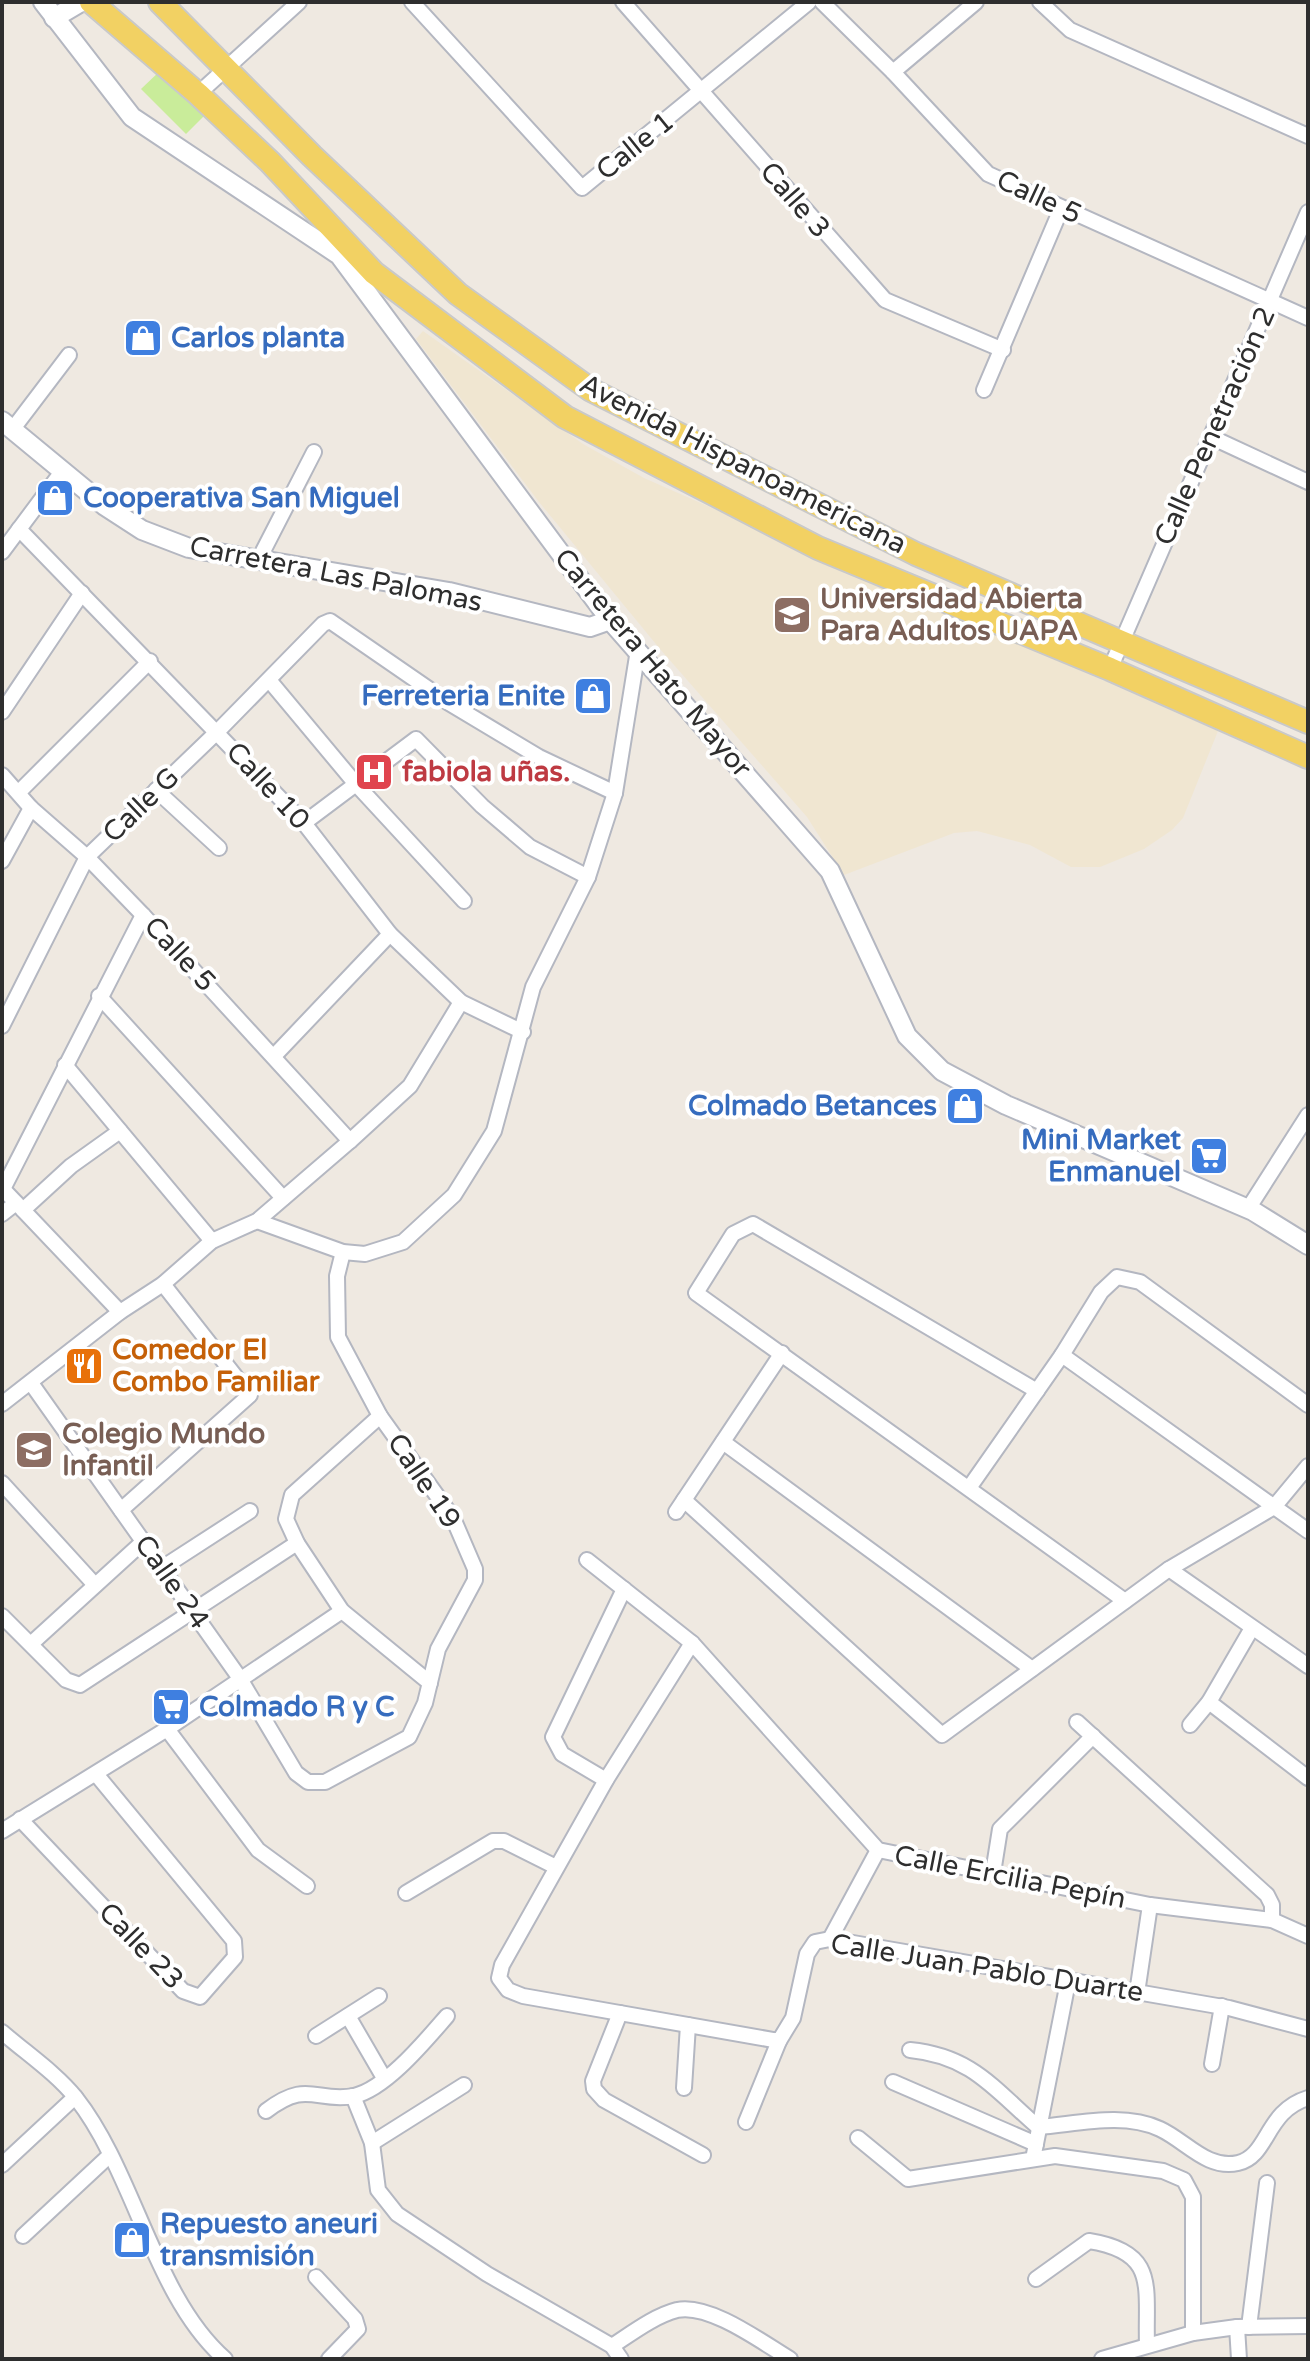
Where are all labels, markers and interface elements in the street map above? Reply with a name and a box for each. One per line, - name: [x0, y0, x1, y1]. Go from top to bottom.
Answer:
- street label: Calle 1: [589, 105, 681, 187]
- street label: Calle 3: [753, 155, 837, 245]
- street label: Calle 5: [991, 163, 1087, 231]
- street label: Calle Penetración 2: [1147, 301, 1283, 551]
- shop icon: Carlos planta: [122, 317, 164, 359]
- place label: Carlos planta: [171, 321, 345, 355]
- street label: Avenida Hispanoamericana: [574, 367, 912, 561]
- shop icon: Cooperativa San Miguel: [34, 477, 76, 519]
- place label: Cooperativa San Miguel: [83, 481, 400, 515]
- street label: Carretera Las Palomas: [187, 529, 485, 619]
- street label: Carretera Hato Mayor: [547, 542, 759, 785]
- place label: Universidad Abierta Para Adultos UAPA: [820, 582, 1083, 648]
- school or university icon: Universidad Abierta Para Adultos UAPA: [771, 594, 813, 636]
- shop icon: Ferreteria Enite: [572, 675, 614, 717]
- place label: Ferreteria Enite: [361, 679, 565, 713]
- street label: Calle 10: [219, 735, 317, 837]
- hospital icon: fabiola uñas.: [353, 751, 395, 793]
- place label: fabiola uñas.: [402, 755, 570, 789]
- street label: Calle G: [96, 760, 186, 850]
- street label: Calle 5: [137, 910, 223, 998]
- shop icon: Colmado Betances: [944, 1085, 986, 1127]
- place label: Colmado Betances: [688, 1089, 937, 1123]
- place label: Mini Market Enmanuel: [1021, 1123, 1181, 1189]
- supermarket icon: Mini Market Enmanuel: [1188, 1135, 1230, 1177]
- place label: Comedor El Combo Familiar: [112, 1333, 321, 1399]
- restaurant icon: Comedor El Combo Familiar: [63, 1345, 105, 1387]
- place label: Colegio Mundo Infantil: [62, 1417, 265, 1483]
- street label: Calle 19: [380, 1427, 468, 1535]
- school or university icon: Colegio Mundo Infantil: [13, 1429, 55, 1471]
- street label: Calle 24: [127, 1528, 217, 1636]
- supermarket icon: Colmado R y C: [150, 1686, 192, 1728]
- place label: Colmado R y C: [199, 1690, 394, 1724]
- street label: Calle Ercilia Pepín: [891, 1838, 1129, 1916]
- street label: Calle 23: [91, 1896, 191, 1996]
- street label: Calle Juan Pablo Duarte: [828, 1927, 1146, 2009]
- place label: Repuesto aneuri transmisión: [160, 2207, 378, 2273]
- shop icon: Repuesto aneuri transmisión: [111, 2219, 153, 2261]

